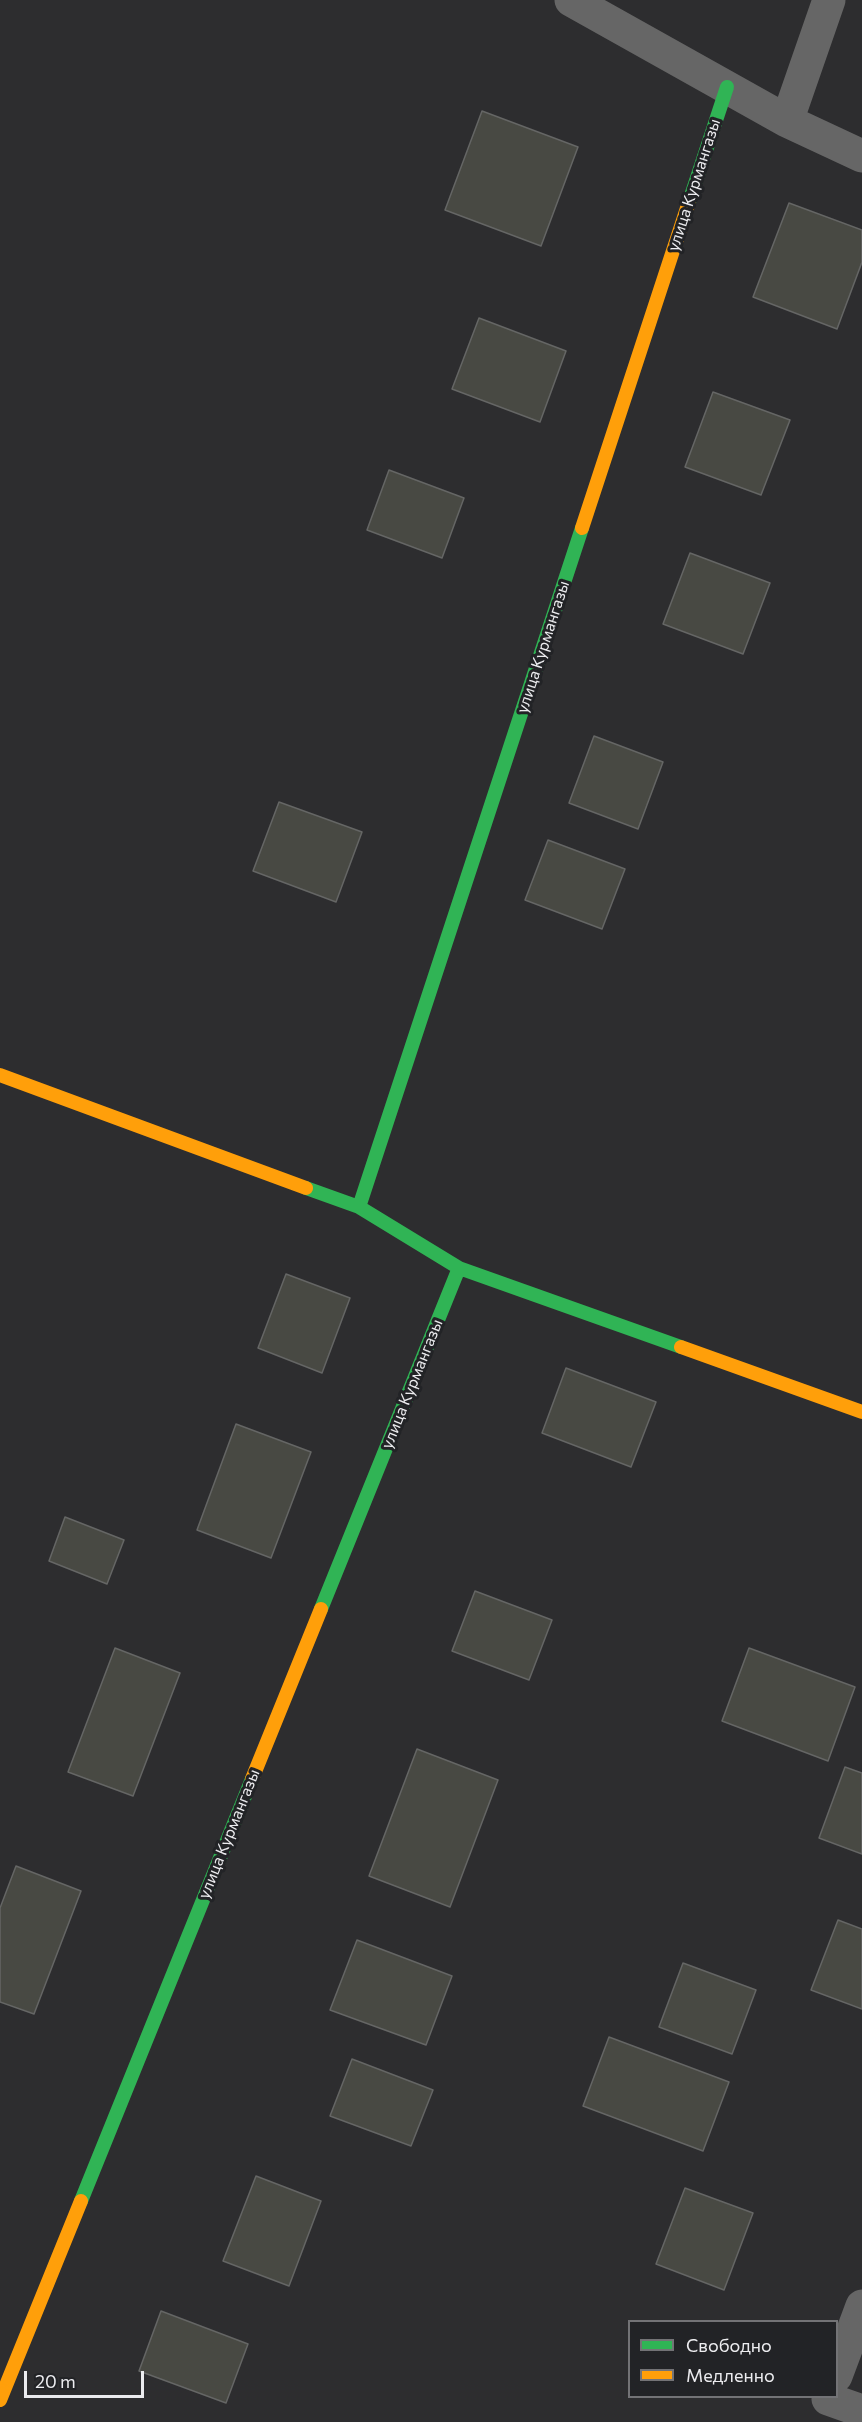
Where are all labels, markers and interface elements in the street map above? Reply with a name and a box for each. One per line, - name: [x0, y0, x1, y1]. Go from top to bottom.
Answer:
- street label: улица Курмангазы: [664, 116, 724, 254]
- street label: улица Курмангазы: [513, 578, 573, 716]
- street label: улица Курмангазы: [377, 1316, 447, 1452]
- street label: улица Курмангазы: [194, 1766, 264, 1902]
- legend: [628, 2320, 838, 2398]
- text: Свободно: [686, 2334, 772, 2356]
- scale bar: [27, 2359, 147, 2397]
- text: Медленно: [686, 2364, 775, 2386]
- text: 20 m: [35, 2370, 76, 2392]

